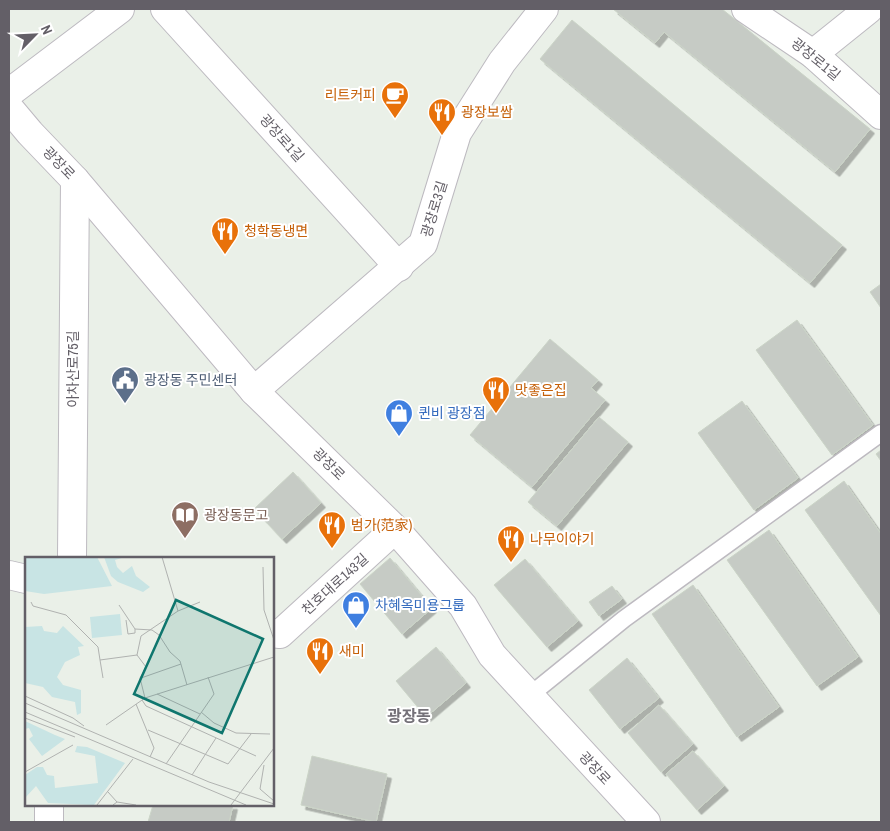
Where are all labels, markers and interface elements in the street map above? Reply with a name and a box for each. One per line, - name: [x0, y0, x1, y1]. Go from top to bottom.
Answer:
- north arrow: [10, 10, 60, 60]
- text: N: [37, 22, 57, 37]
- street label: 광장로1길: [788, 34, 844, 84]
- cafe icon: 리트커피: [380, 80, 410, 119]
- place label: 리트커피: [324, 86, 376, 104]
- restaurant icon: 광장보쌈: [427, 97, 457, 136]
- place label: 광장보쌈: [461, 103, 513, 121]
- street label: 광장로1길: [256, 110, 308, 166]
- street label: 광장로: [39, 143, 79, 183]
- street label: 광장로3길: [417, 179, 451, 239]
- restaurant icon: 청학동냉면: [210, 216, 240, 255]
- place label: 청학동냉면: [244, 222, 308, 240]
- street label: 아차산로75길: [64, 330, 82, 408]
- public building icon: 광장동 주민센터: [110, 365, 140, 404]
- place label: 광장동 주민센터: [144, 371, 237, 389]
- restaurant icon: 맛좋은집: [481, 375, 511, 414]
- place label: 맛좋은집: [515, 381, 567, 399]
- shop icon: 퀸비 광장점: [384, 398, 414, 437]
- place label: 퀸비 광장점: [418, 404, 486, 422]
- street label: 광장로: [309, 444, 349, 484]
- library icon: 광장동문고: [170, 500, 200, 539]
- place label: 광장동문고: [204, 506, 269, 524]
- restaurant icon: 범가(范家): [317, 510, 347, 549]
- place label: 범가(范家): [351, 516, 413, 534]
- restaurant icon: 나무이야기: [496, 524, 526, 563]
- place label: 나무이야기: [530, 530, 594, 548]
- street label: 천호대로143길: [298, 549, 372, 619]
- inset map: [25, 557, 274, 806]
- shop icon: 차혜옥미용그룹: [341, 590, 371, 629]
- place label: 차혜옥미용그룹: [375, 596, 465, 614]
- restaurant icon: 새미: [305, 636, 335, 675]
- place label: 새미: [339, 642, 365, 660]
- district label: 광장동: [387, 705, 431, 727]
- street label: 광장로: [575, 748, 615, 788]

